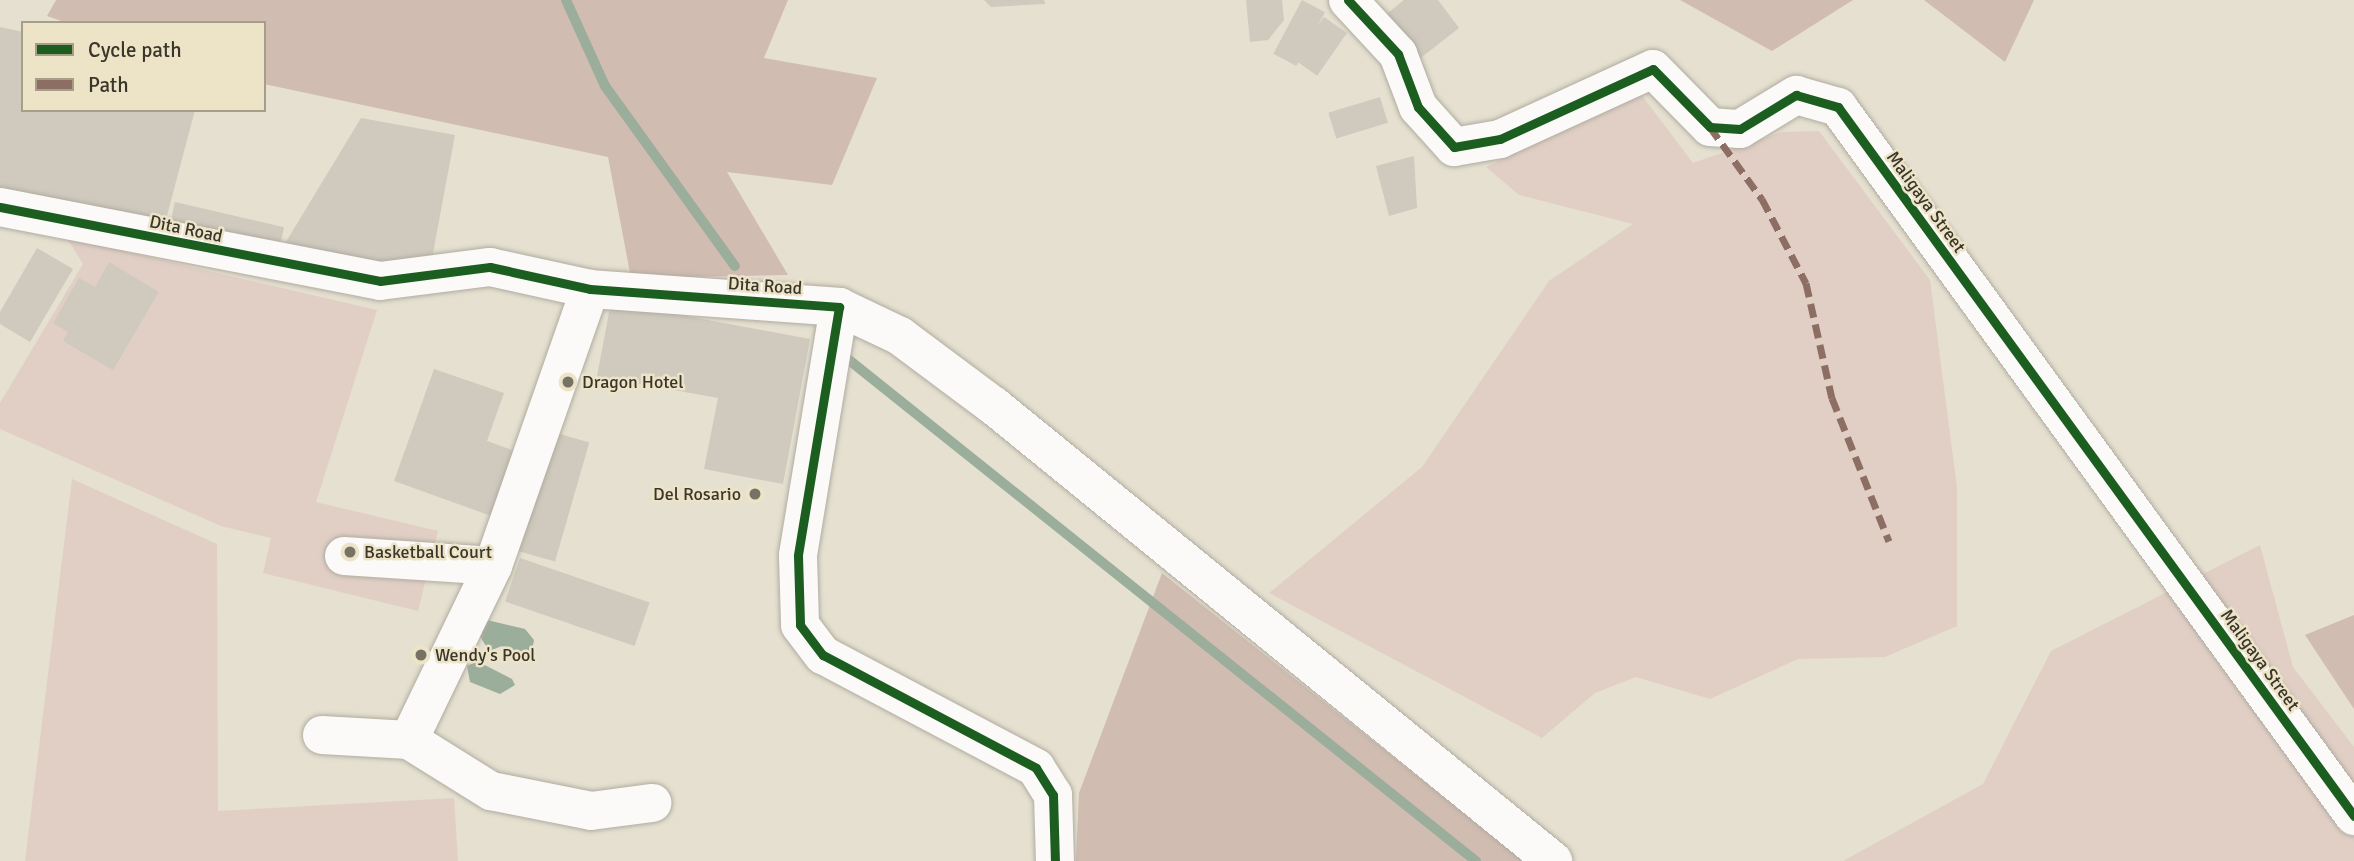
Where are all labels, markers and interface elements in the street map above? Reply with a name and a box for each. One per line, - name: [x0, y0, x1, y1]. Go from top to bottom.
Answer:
- legend: [21, 21, 266, 112]
- text: Cycle path: [88, 37, 182, 63]
- text: Path: [88, 72, 129, 98]
- street label: Maligaya Street: [1882, 147, 1970, 257]
- street label: Dita Road: [147, 211, 225, 247]
- street label: Dita Road: [727, 273, 803, 299]
- place label: Dragon Hotel: [582, 371, 684, 393]
- marker: Dragon Hotel: [560, 374, 576, 390]
- place label: Del Rosario: [653, 483, 741, 505]
- marker: Del Rosario: [747, 486, 763, 502]
- place label: Basketball Court: [364, 541, 492, 563]
- marker: Basketball Court: [342, 544, 358, 560]
- street label: Maligaya Street: [2216, 605, 2304, 715]
- place label: Wendy's Pool: [435, 644, 536, 666]
- marker: Wendy's Pool: [413, 647, 429, 663]

